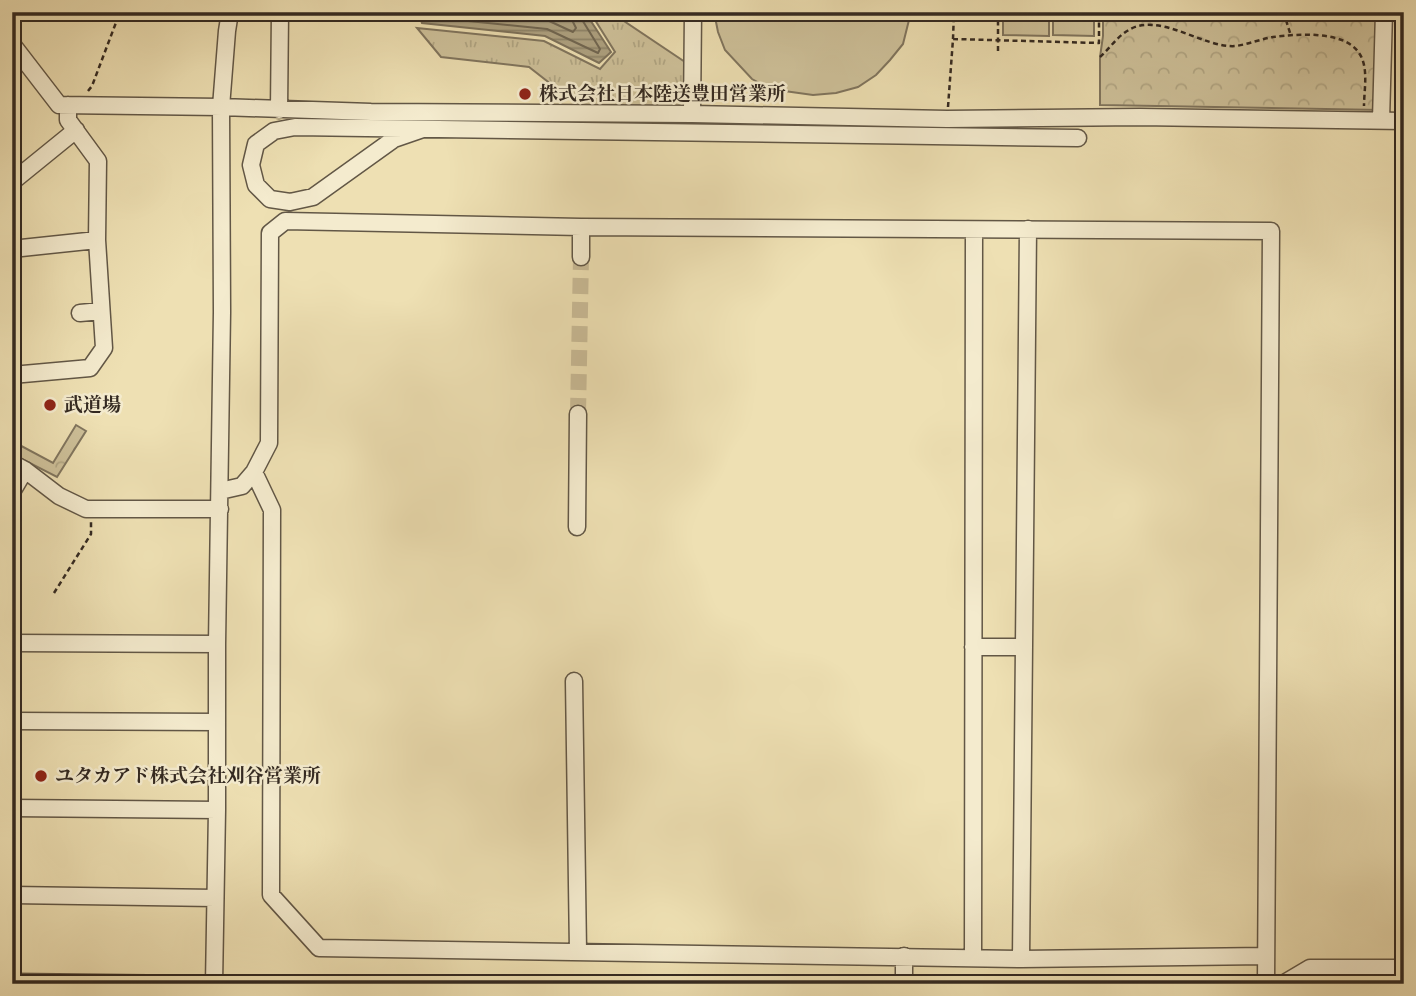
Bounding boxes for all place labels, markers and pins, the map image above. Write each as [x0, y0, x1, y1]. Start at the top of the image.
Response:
place label: 株式会社日本陸送豊田営業所 [539, 83, 786, 105]
marker: 株式会社日本陸送豊田営業所 [517, 86, 533, 102]
place label: 武道場 [64, 394, 121, 416]
marker: 武道場 [42, 397, 58, 413]
place label: ユタカアド株式会社刈谷営業所 [55, 765, 321, 787]
marker: ユタカアド株式会社刈谷営業所 [33, 768, 49, 784]

